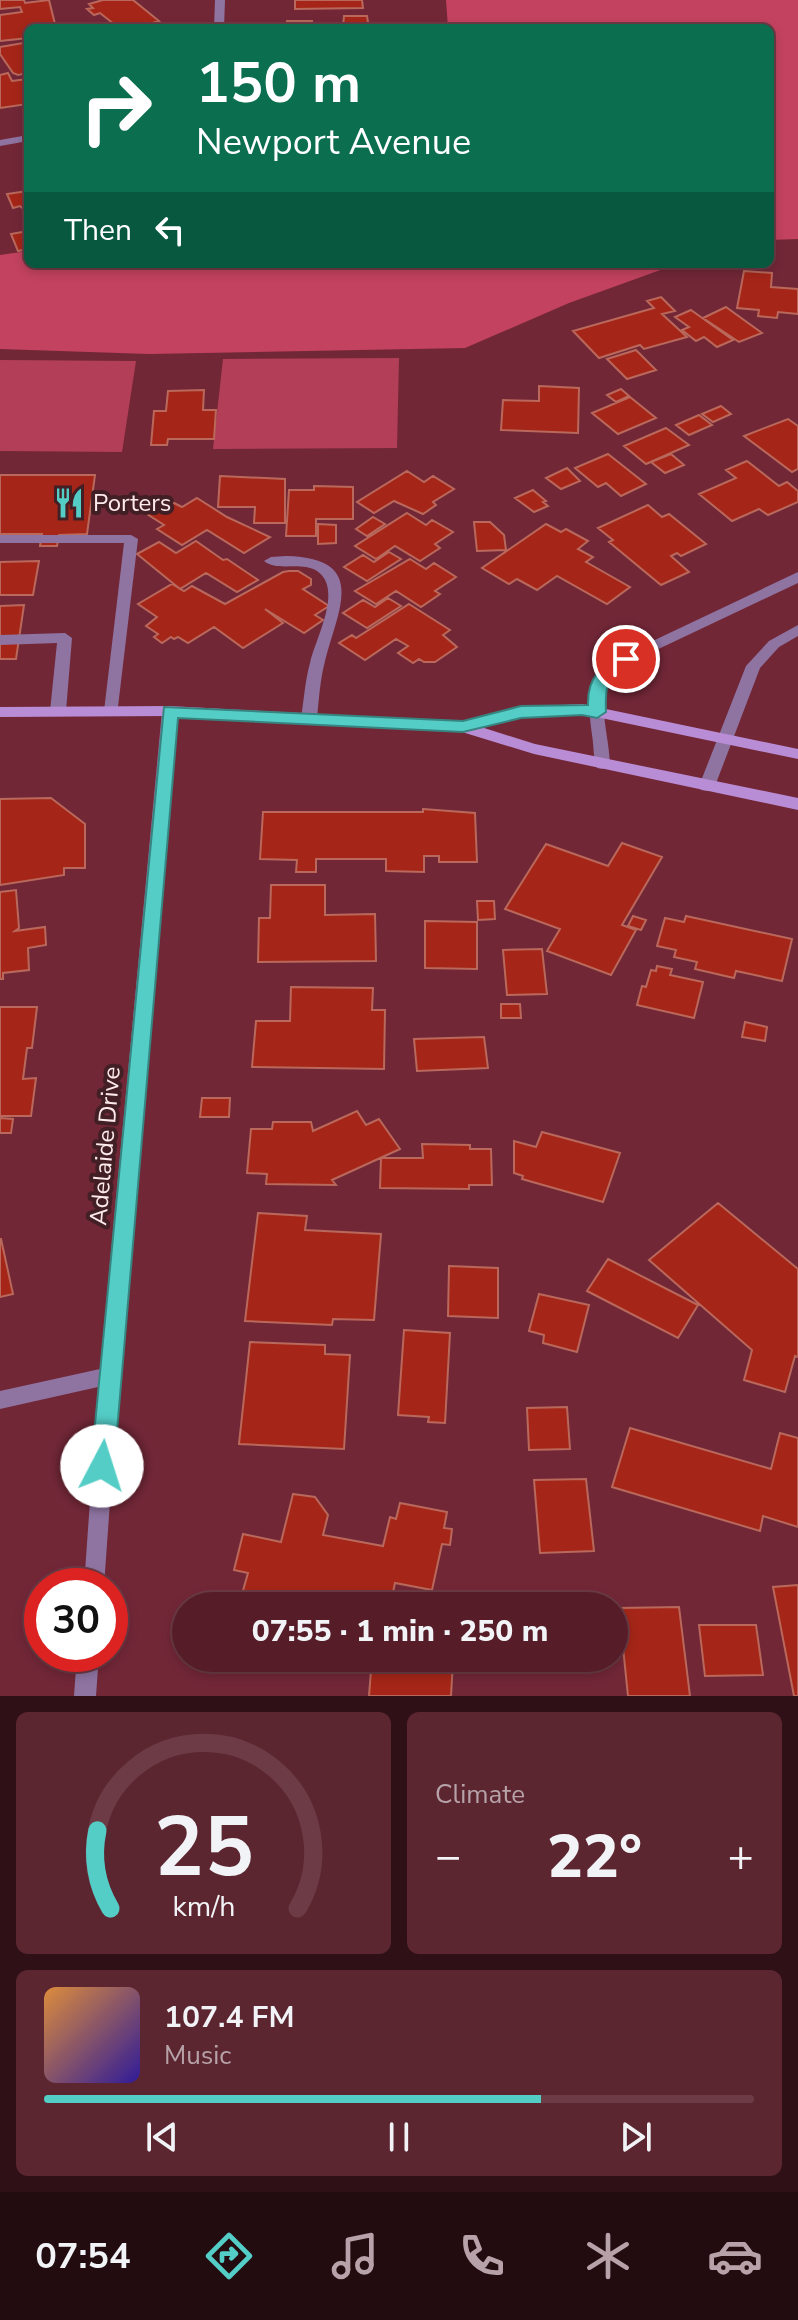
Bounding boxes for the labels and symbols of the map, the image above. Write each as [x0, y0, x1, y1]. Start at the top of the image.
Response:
restaurant icon: Porters [52, 486, 86, 520]
place label: Porters [93, 487, 171, 519]
pin [592, 625, 660, 693]
street label: Adelaide Drive [82, 1065, 128, 1227]
position arrow [60, 1424, 144, 1508]
speed limit sign: 30 [24, 1568, 128, 1672]

